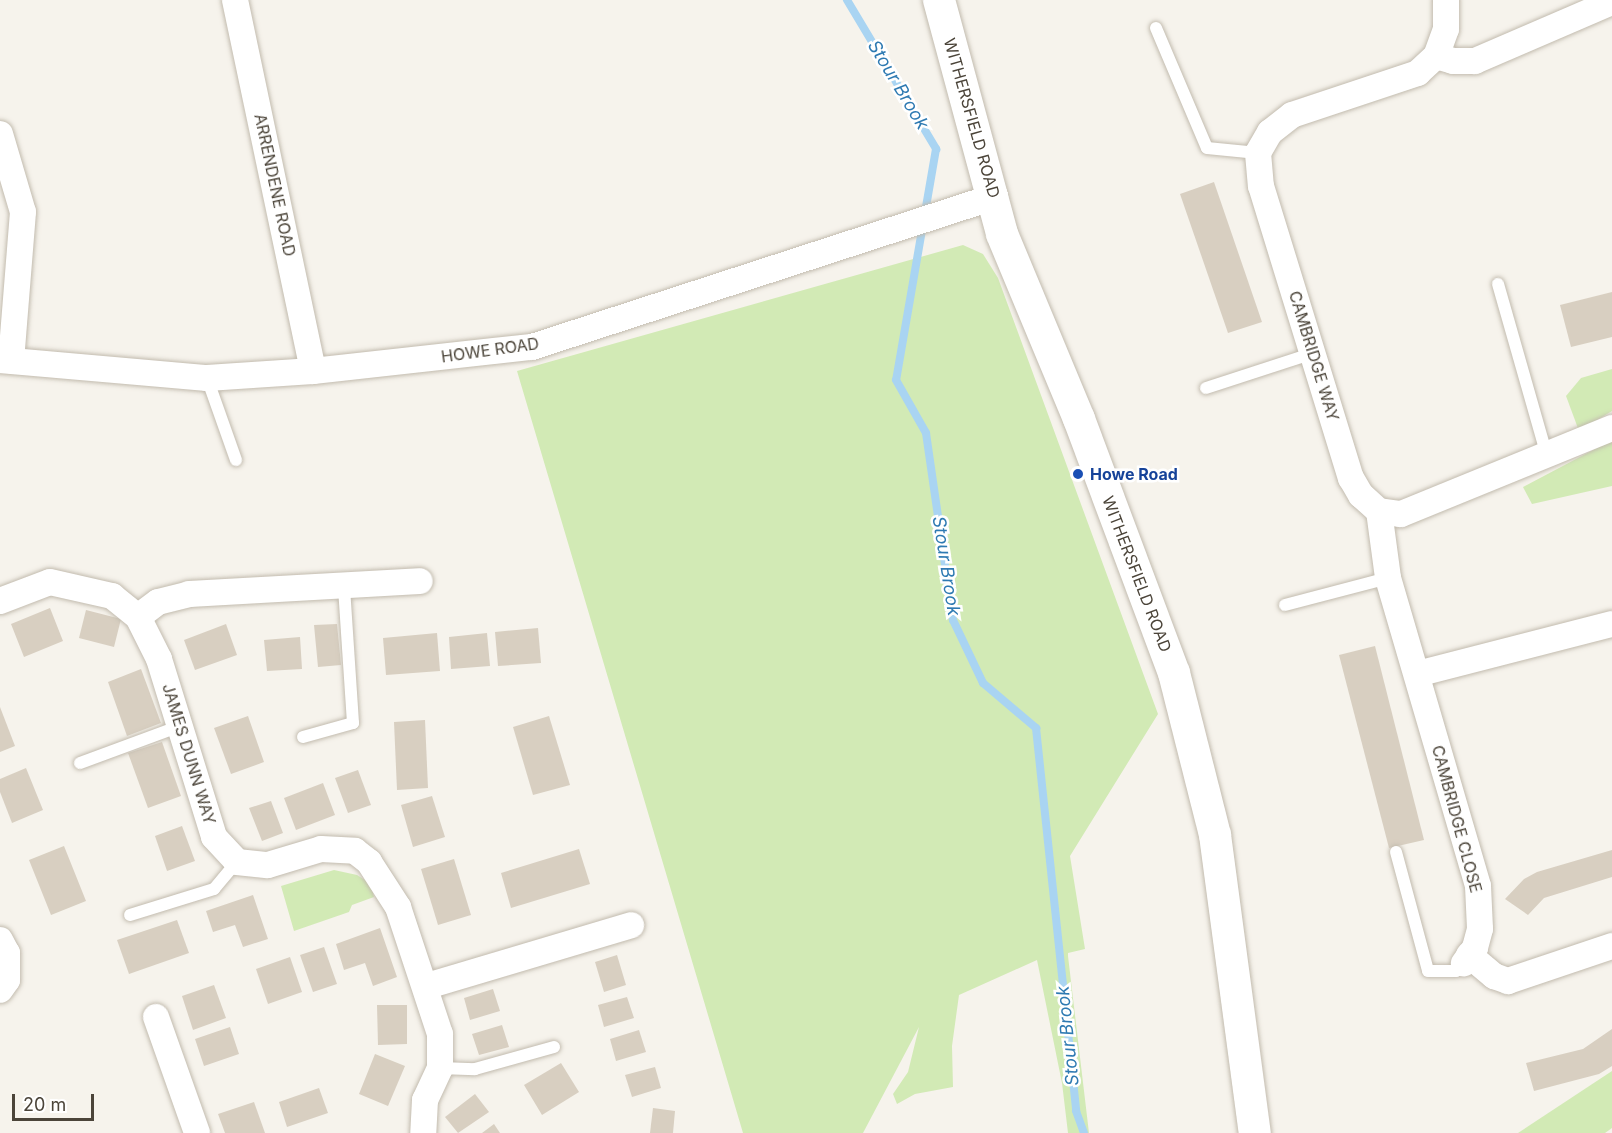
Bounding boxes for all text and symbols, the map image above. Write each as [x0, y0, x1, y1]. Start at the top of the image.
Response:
water label: Stour Brook [863, 36, 933, 134]
street label: WITHERSFIELD ROAD [940, 36, 1004, 200]
street label: ARRENDENE ROAD [251, 112, 299, 258]
street label: CAMBRIDGE WAY [1285, 289, 1343, 423]
street label: HOWE ROAD [440, 334, 540, 366]
place label: Howe Road [1090, 464, 1178, 484]
marker: Howe Road [1071, 467, 1085, 481]
street label: WITHERSFIELD ROAD [1098, 493, 1176, 655]
water label: Stour Brook [927, 515, 965, 617]
street label: JAMES DUNN WAY [158, 681, 220, 827]
street label: CAMBRIDGE CLOSE [1428, 743, 1486, 895]
water label: Stour Brook [1052, 985, 1084, 1087]
scale bar [15, 1082, 98, 1120]
text: 20 m [23, 1094, 66, 1115]

